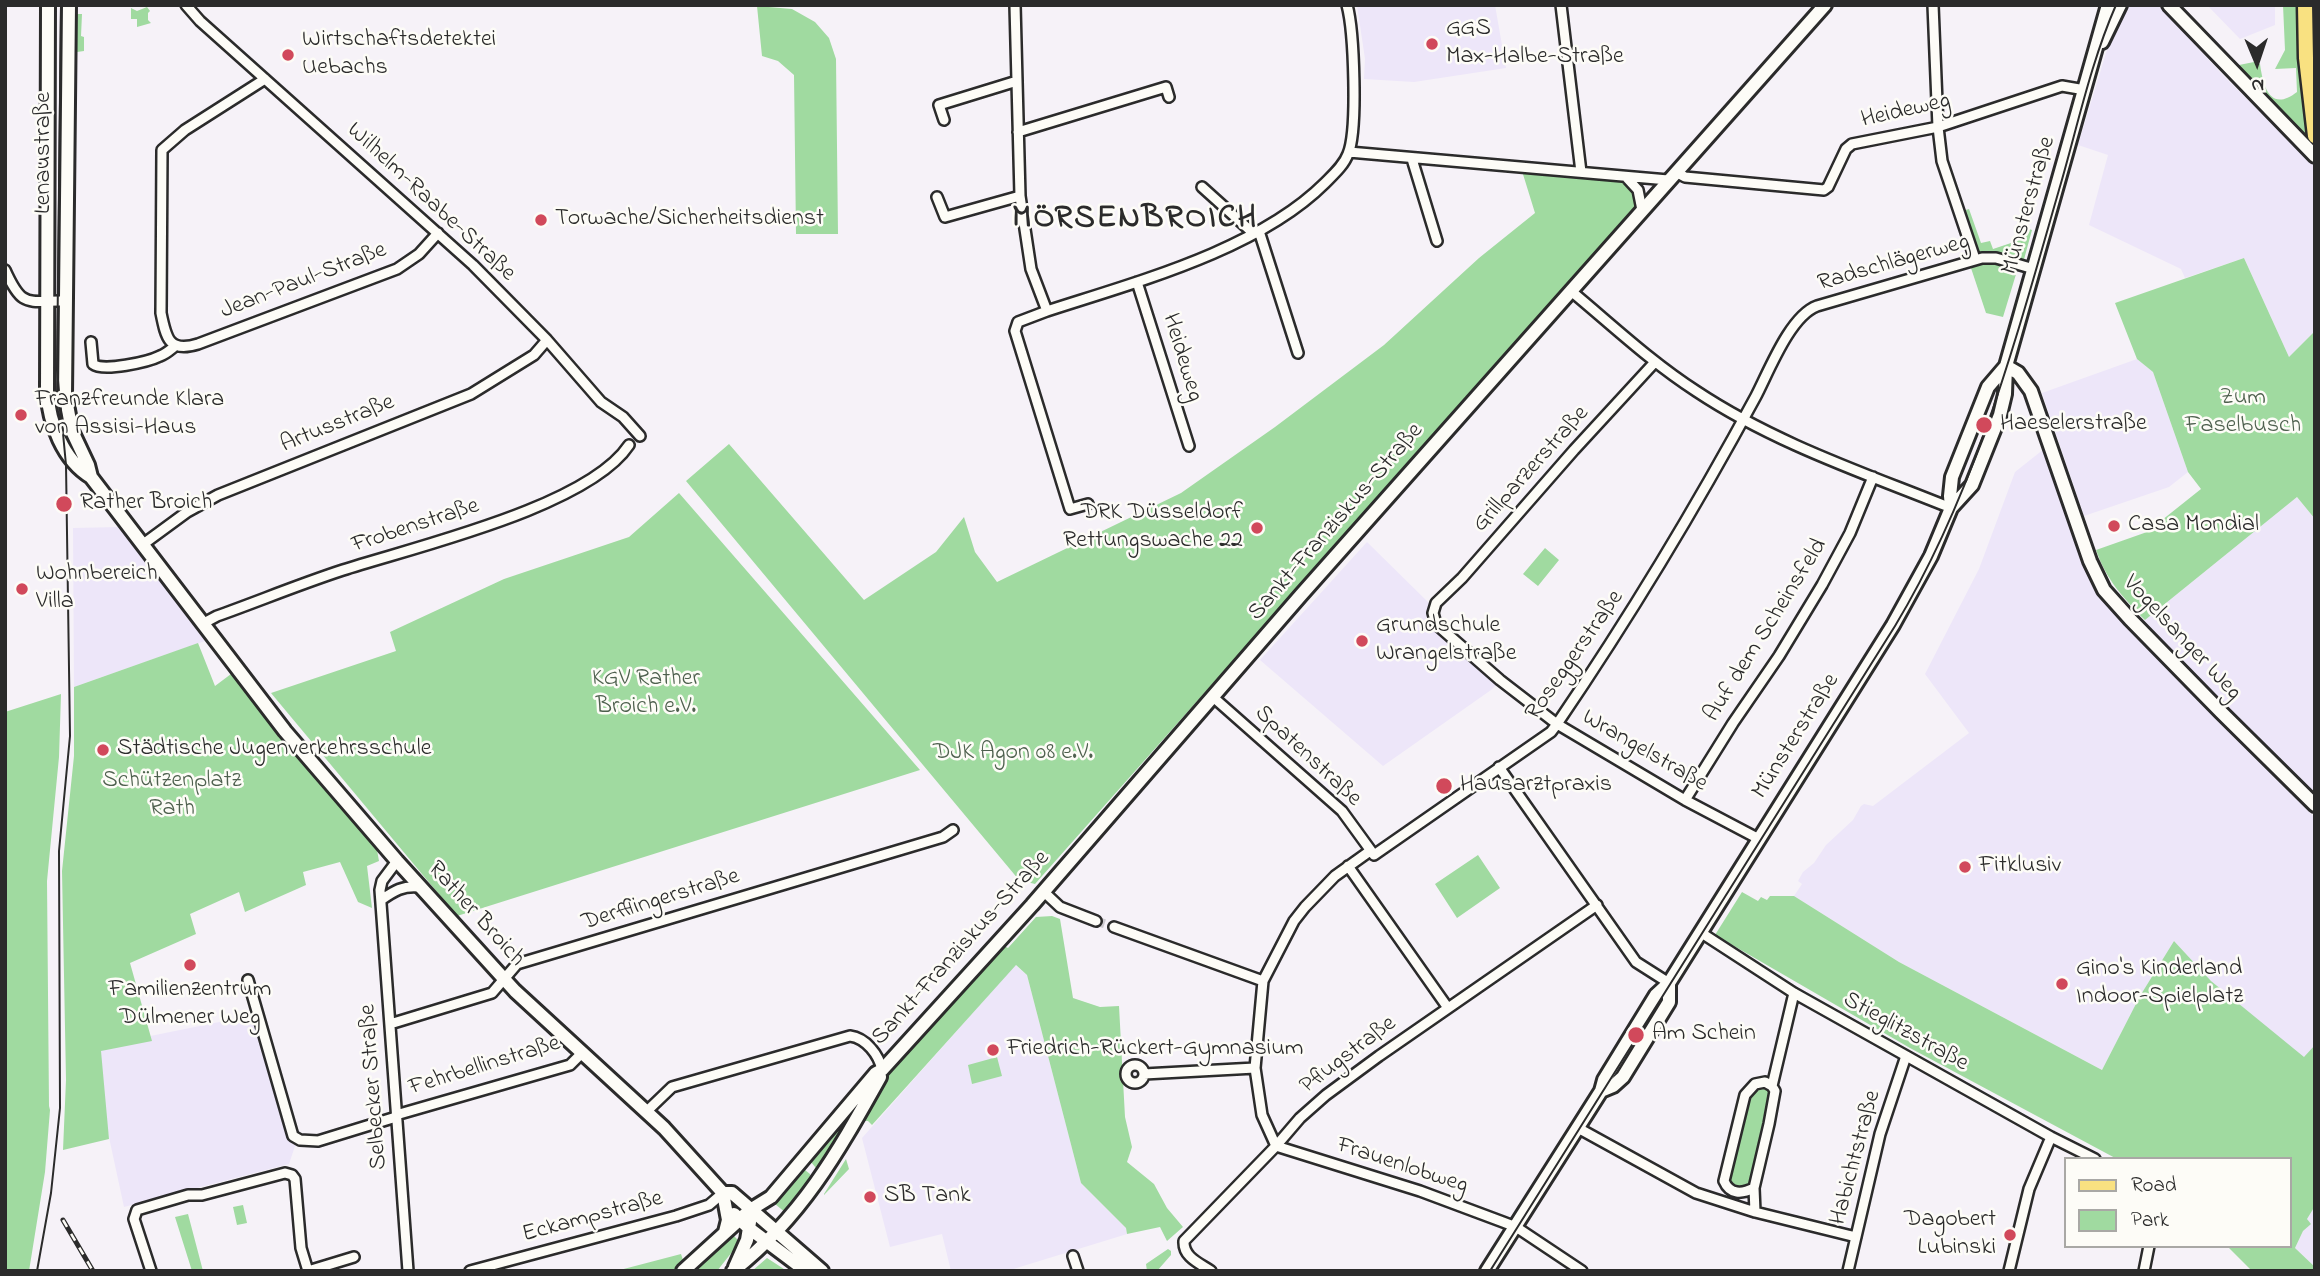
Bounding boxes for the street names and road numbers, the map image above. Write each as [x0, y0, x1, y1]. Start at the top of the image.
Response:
street label: Heideweg [1859, 88, 1953, 136]
street label: Lenaustraße [31, 92, 59, 214]
street label: Wilhelm-Raabe-Straße [339, 117, 521, 289]
street label: Münsterstraße [1997, 134, 2063, 278]
street label: Radschlägerweg [1815, 229, 1973, 299]
street label: Jean-Paul-Straße [217, 237, 391, 327]
street label: Heideweg [1154, 310, 1208, 406]
street label: Artusstraße [277, 389, 399, 461]
street label: Grillparzerstraße [1468, 401, 1596, 539]
street label: Sankt-Franziskus-Straße [1243, 418, 1431, 628]
street label: Frobenstraße [349, 493, 483, 561]
street label: Auf dem Scheinsfeld [1699, 534, 1835, 728]
street label: Vogelsanger Weg [2115, 570, 2247, 708]
street label: Roseggerstraße [1520, 585, 1632, 727]
street label: Münsterstraße [1747, 669, 1847, 805]
street label: Spatenstraße [1247, 700, 1367, 814]
street label: Wrangelstraße [1576, 704, 1712, 800]
street label: Sankt-Franziskus-Straße [867, 845, 1057, 1053]
street label: Rather Broich [420, 856, 530, 974]
street label: Derfflingerstraße [579, 863, 743, 939]
street label: Stieglitzstraße [1837, 987, 1973, 1079]
street label: Selbecker Straße [355, 1003, 395, 1171]
street label: Pflugstraße [1295, 1010, 1403, 1102]
street label: Fehrbellinstraße [406, 1030, 564, 1104]
street label: Habichtstraße [1825, 1088, 1889, 1228]
street label: Frauenlobweg [1333, 1132, 1471, 1202]
street label: Eckampstraße [520, 1185, 666, 1251]

